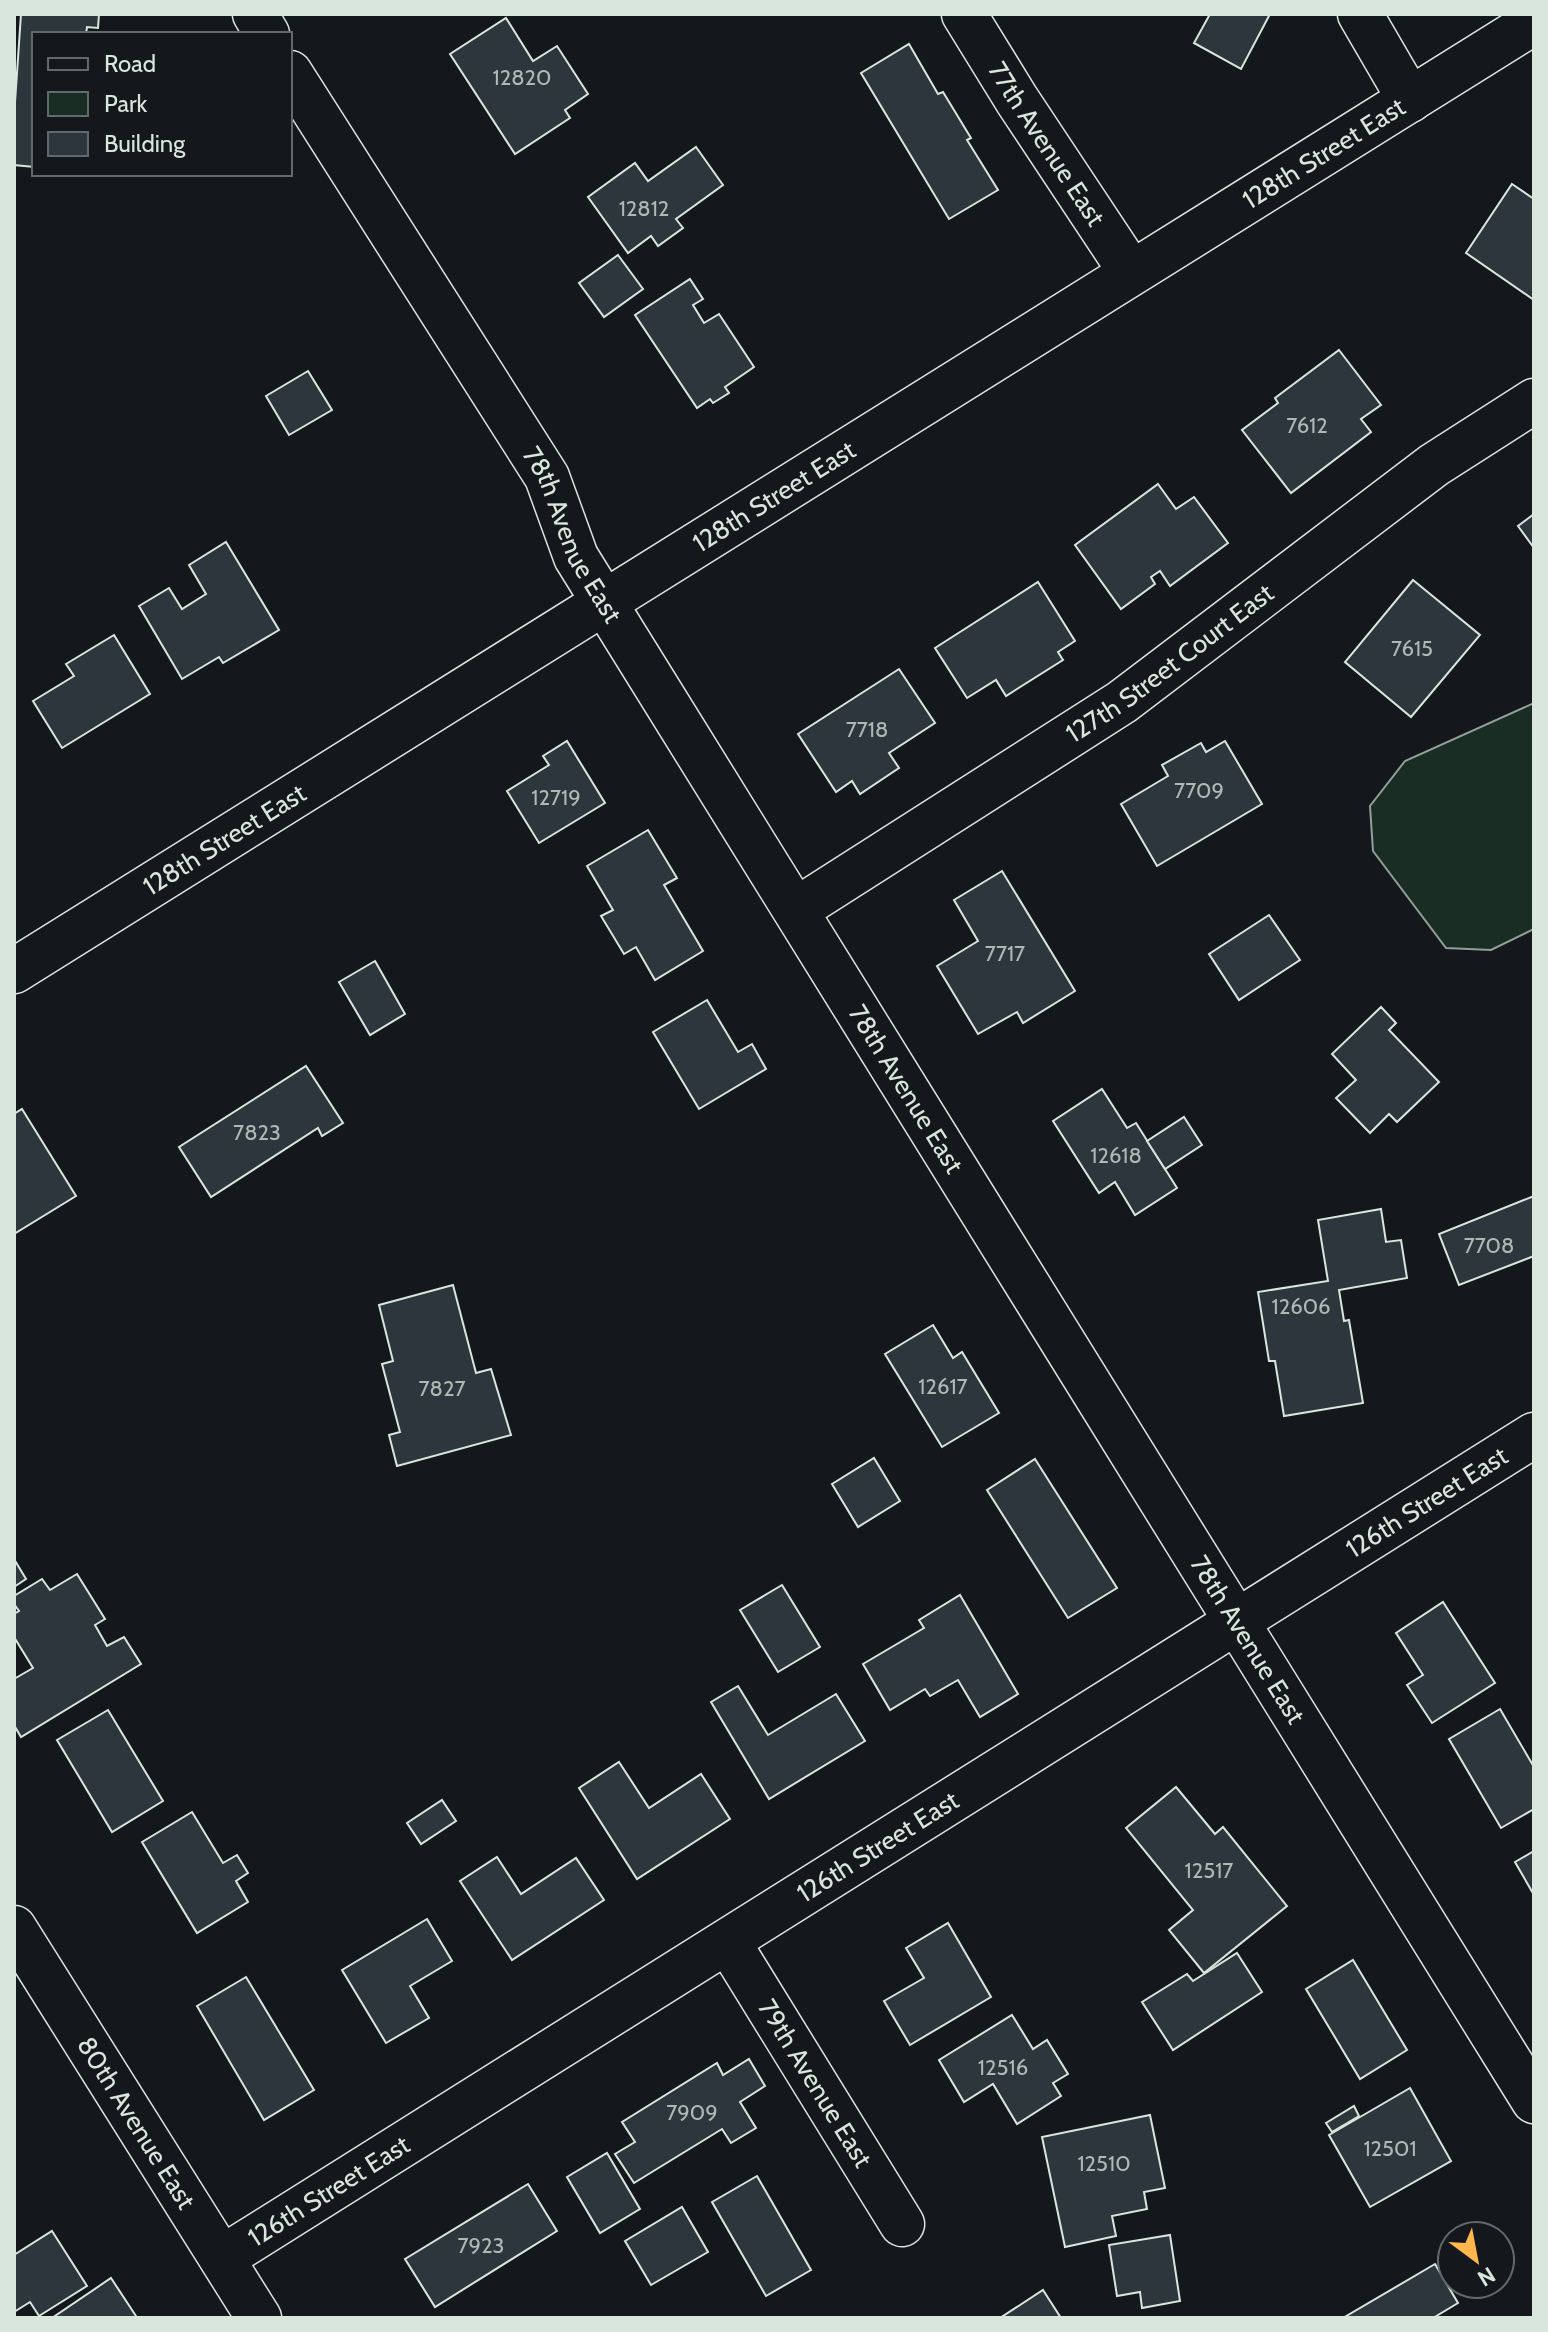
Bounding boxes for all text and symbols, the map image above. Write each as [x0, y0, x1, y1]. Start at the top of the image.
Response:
legend [32, 32, 292, 176]
text: Road [104, 49, 156, 78]
street label: 77th Avenue East [981, 56, 1112, 232]
house number: 12820 [493, 64, 551, 91]
text: Park [104, 89, 147, 118]
street label: 128th Street East [1236, 90, 1411, 216]
text: Building [104, 129, 186, 158]
house number: 12812 [619, 195, 669, 222]
house number: 7612 [1286, 412, 1328, 439]
street label: 128th Street East [687, 434, 861, 559]
street label: 78th Avenue East [516, 441, 629, 629]
street label: 127th Street Court East [1060, 577, 1280, 750]
house number: 7615 [1391, 635, 1433, 662]
house number: 7718 [846, 716, 888, 743]
street label: 128th Street East [137, 777, 312, 902]
house number: 7709 [1174, 777, 1224, 804]
house number: 12719 [531, 784, 581, 811]
house number: 7717 [985, 940, 1025, 967]
street label: 78th Avenue East [842, 999, 971, 1179]
house number: 7823 [233, 1119, 281, 1146]
house number: 12618 [1090, 1142, 1142, 1169]
house number: 7708 [1464, 1232, 1514, 1259]
house number: 12606 [1271, 1293, 1331, 1320]
house number: 12617 [918, 1373, 968, 1400]
house number: 7827 [419, 1375, 466, 1402]
street label: 126th Street East [1340, 1440, 1514, 1565]
street label: 78th Avenue East [1183, 1549, 1312, 1730]
street label: 126th Street East [791, 1784, 965, 1909]
house number: 12517 [1185, 1857, 1233, 1884]
street label: 79th Avenue East [751, 1993, 879, 2173]
street label: 80th Avenue East [70, 2031, 203, 2215]
house number: 12516 [978, 2054, 1028, 2081]
house number: 7909 [666, 2099, 718, 2126]
street label: 126th Street East [242, 2128, 416, 2254]
house number: 12501 [1363, 2135, 1417, 2162]
house number: 12510 [1077, 2150, 1131, 2177]
north arrow [1436, 2220, 1516, 2300]
house number: 7923 [458, 2232, 505, 2259]
text: N [1473, 2261, 1500, 2292]

